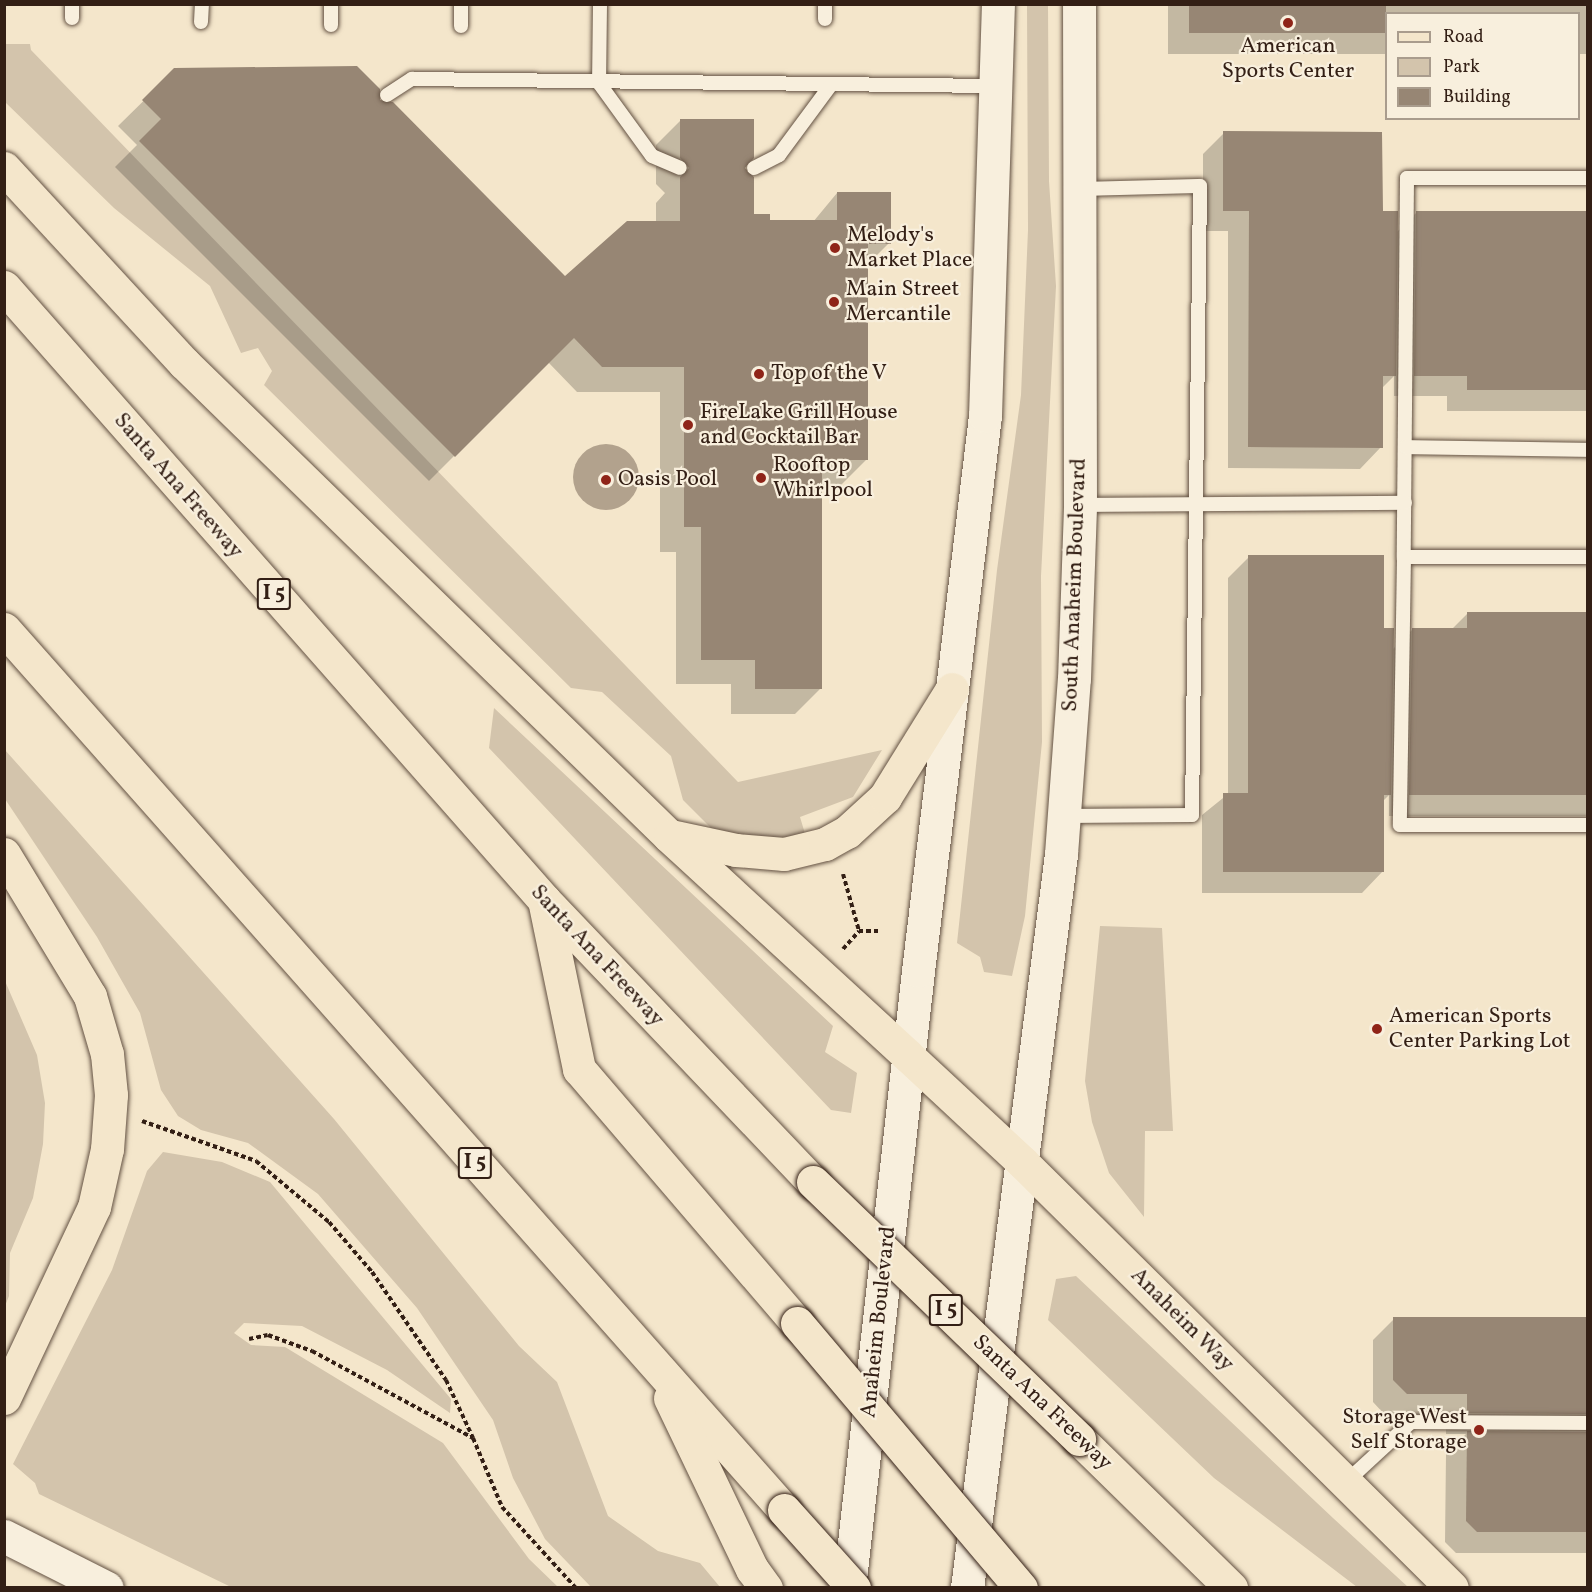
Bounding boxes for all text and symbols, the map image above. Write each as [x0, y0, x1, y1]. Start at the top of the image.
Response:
legend [1385, 12, 1580, 120]
marker: American Sports Center [1281, 16, 1295, 30]
text: Road [1443, 25, 1484, 50]
place label: American Sports Center [1222, 33, 1354, 84]
text: Park [1443, 55, 1480, 80]
text: Building [1443, 85, 1511, 110]
place label: Melody's Market Place [847, 222, 972, 274]
marker: Melody's Market Place [828, 241, 842, 255]
place label: Main Street Mercantile [846, 276, 959, 328]
marker: Main Street Mercantile [827, 295, 841, 309]
place label: Top of the V [771, 361, 885, 387]
marker: Top of the V [752, 367, 766, 381]
place label: FireLake Grill House and Cocktail Bar [700, 399, 898, 451]
street label: Santa Ana Freeway [108, 408, 248, 564]
marker: FireLake Grill House and Cocktail Bar [681, 418, 695, 432]
place label: Rooftop Whirlpool [773, 452, 873, 504]
street label: South Anaheim Boulevard [1057, 458, 1093, 712]
place label: Oasis Pool [618, 467, 717, 493]
marker: Rooftop Whirlpool [754, 471, 768, 485]
marker: Oasis Pool [599, 473, 613, 487]
road number: I 5 [256, 576, 292, 612]
street label: Santa Ana Freeway [525, 880, 669, 1032]
place label: American Sports Center Parking Lot [1389, 1003, 1571, 1054]
marker: American Sports Center Parking Lot [1370, 1022, 1384, 1036]
road number: I 5 [457, 1145, 493, 1181]
street label: Anaheim Boulevard [856, 1225, 902, 1419]
street label: Anaheim Way [1124, 1262, 1240, 1378]
road number: I 5 [928, 1292, 964, 1328]
street label: Santa Ana Freeway [967, 1330, 1117, 1476]
place label: Storage West Self Storage [1342, 1404, 1467, 1456]
marker: Storage West Self Storage [1472, 1423, 1486, 1437]

